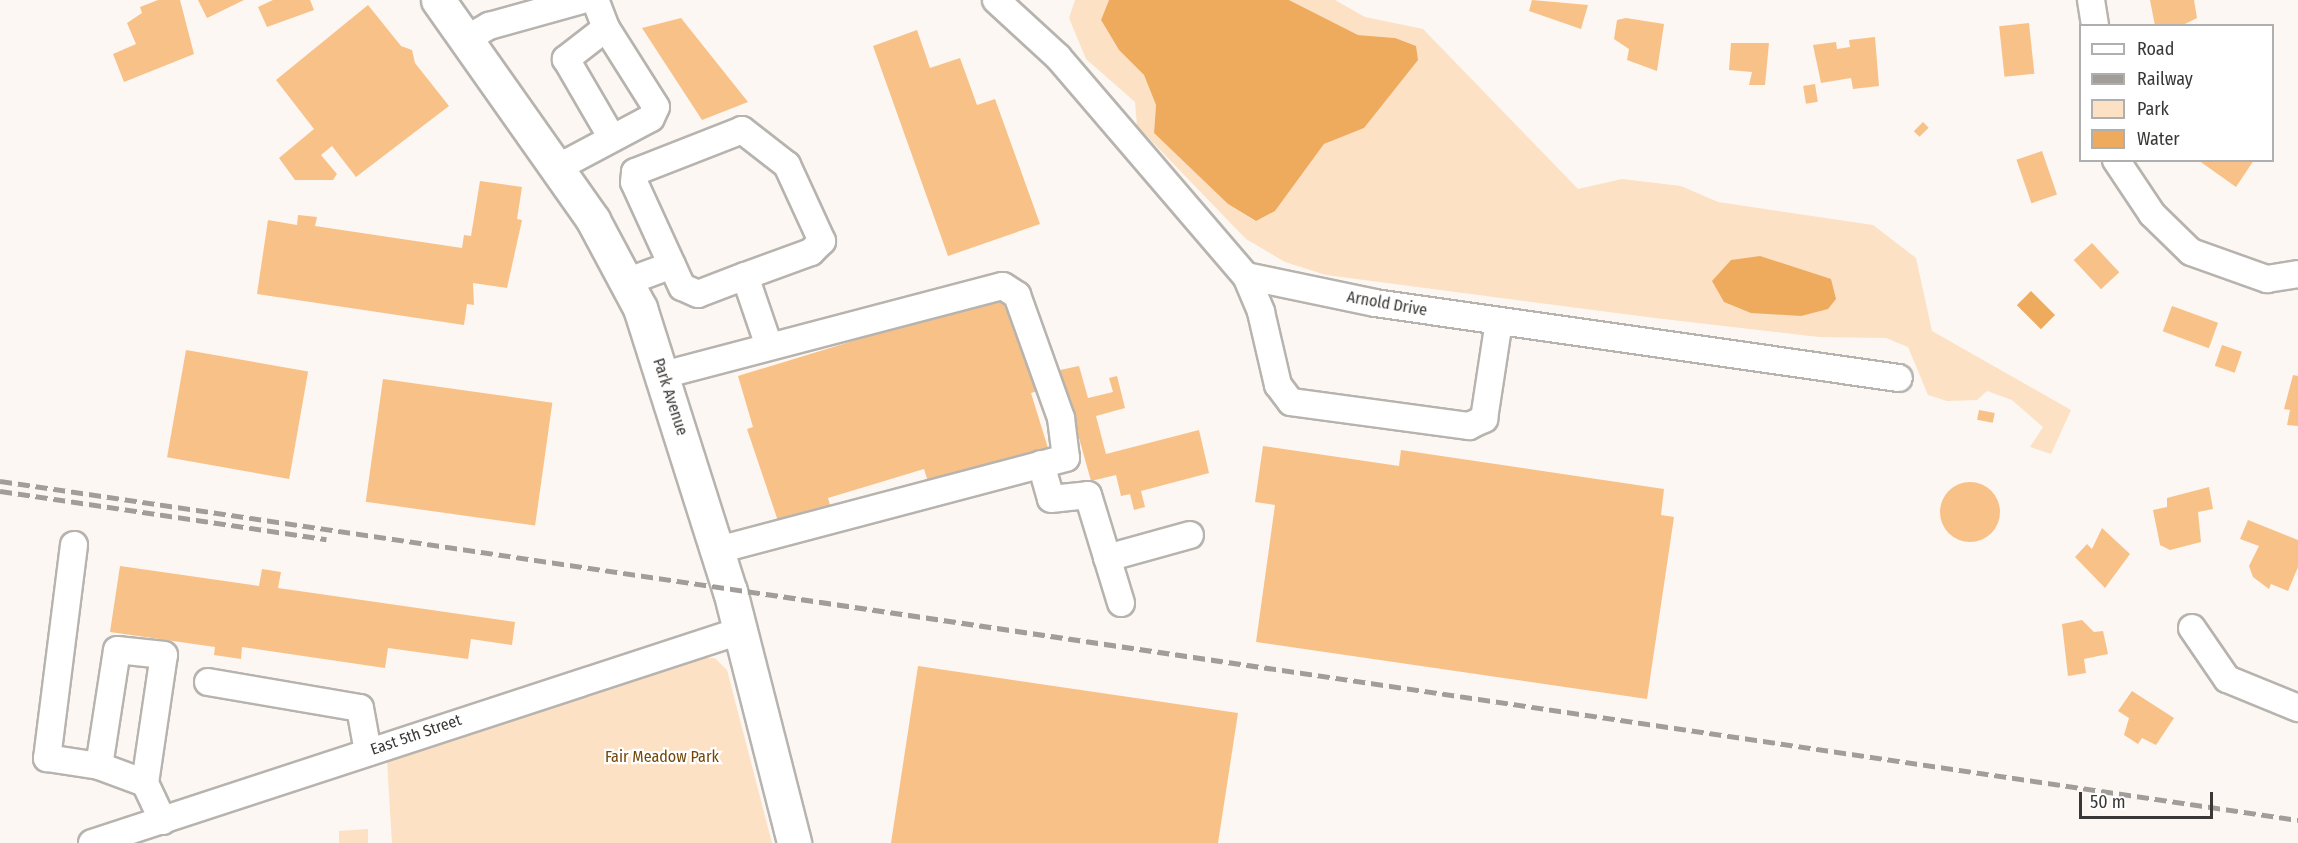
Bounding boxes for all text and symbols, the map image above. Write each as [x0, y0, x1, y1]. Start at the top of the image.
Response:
legend [2079, 24, 2274, 162]
text: Road [2137, 38, 2174, 60]
text: Railway [2137, 68, 2193, 90]
text: Park [2137, 98, 2169, 120]
text: Water [2137, 128, 2180, 150]
street label: Arnold Drive [1345, 287, 1429, 321]
street label: Park Avenue [648, 356, 692, 438]
street label: East 5th Street [368, 710, 464, 760]
park label: Fair Meadow Park [605, 747, 719, 767]
scale bar [2082, 780, 2216, 818]
text: 50 m [2090, 791, 2126, 813]

